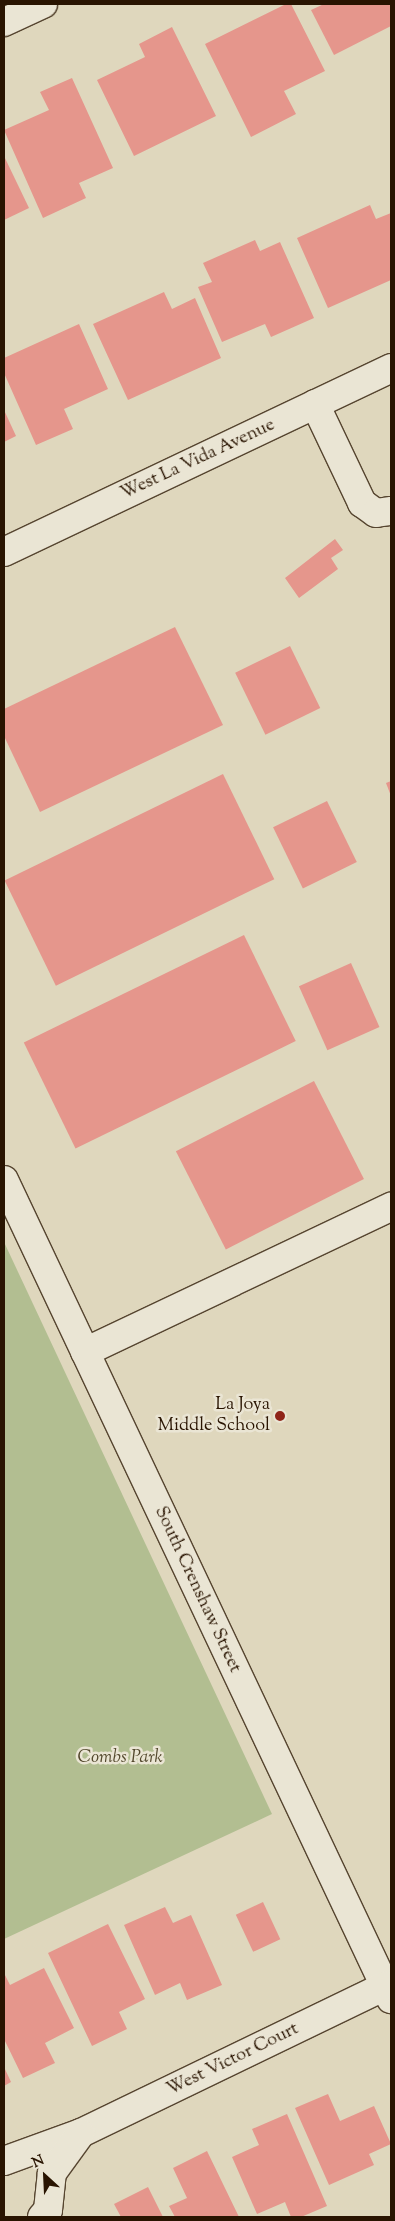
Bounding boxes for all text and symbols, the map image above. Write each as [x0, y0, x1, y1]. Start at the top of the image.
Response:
street label: West La Vida Avenue [117, 415, 279, 505]
place label: La Joya Middle School [157, 1395, 270, 1438]
marker: La Joya Middle School [274, 1410, 286, 1422]
street label: South Crenshaw Street [149, 1503, 245, 1677]
park label: Combs Park [77, 1747, 163, 1769]
street label: West Victor Court [164, 2019, 302, 2101]
north arrow [20, 2151, 70, 2201]
text: N [29, 2151, 48, 2174]

